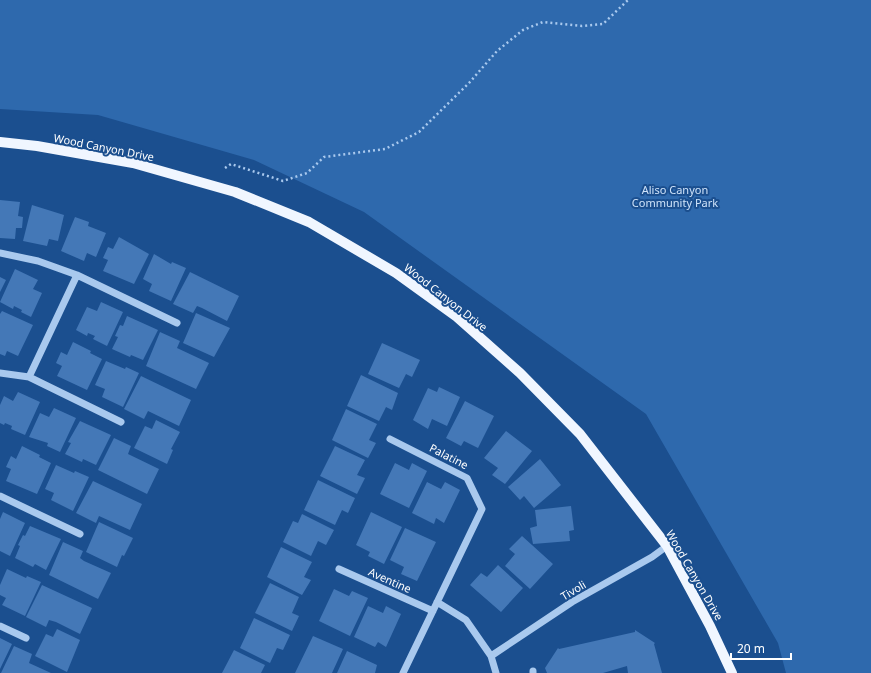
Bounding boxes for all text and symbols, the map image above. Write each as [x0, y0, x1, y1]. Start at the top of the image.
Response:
street label: Wood Canyon Drive [53, 130, 155, 164]
park label: Aliso Canyon Community Park [632, 182, 718, 210]
street label: Wood Canyon Drive [401, 260, 491, 334]
street label: Palatine [427, 440, 471, 472]
street label: Wood Canyon Drive [663, 527, 727, 623]
street label: Aventine [366, 564, 414, 596]
street label: Tivoli [558, 577, 588, 603]
scale bar [731, 635, 791, 661]
text: 20 m [737, 640, 765, 657]

